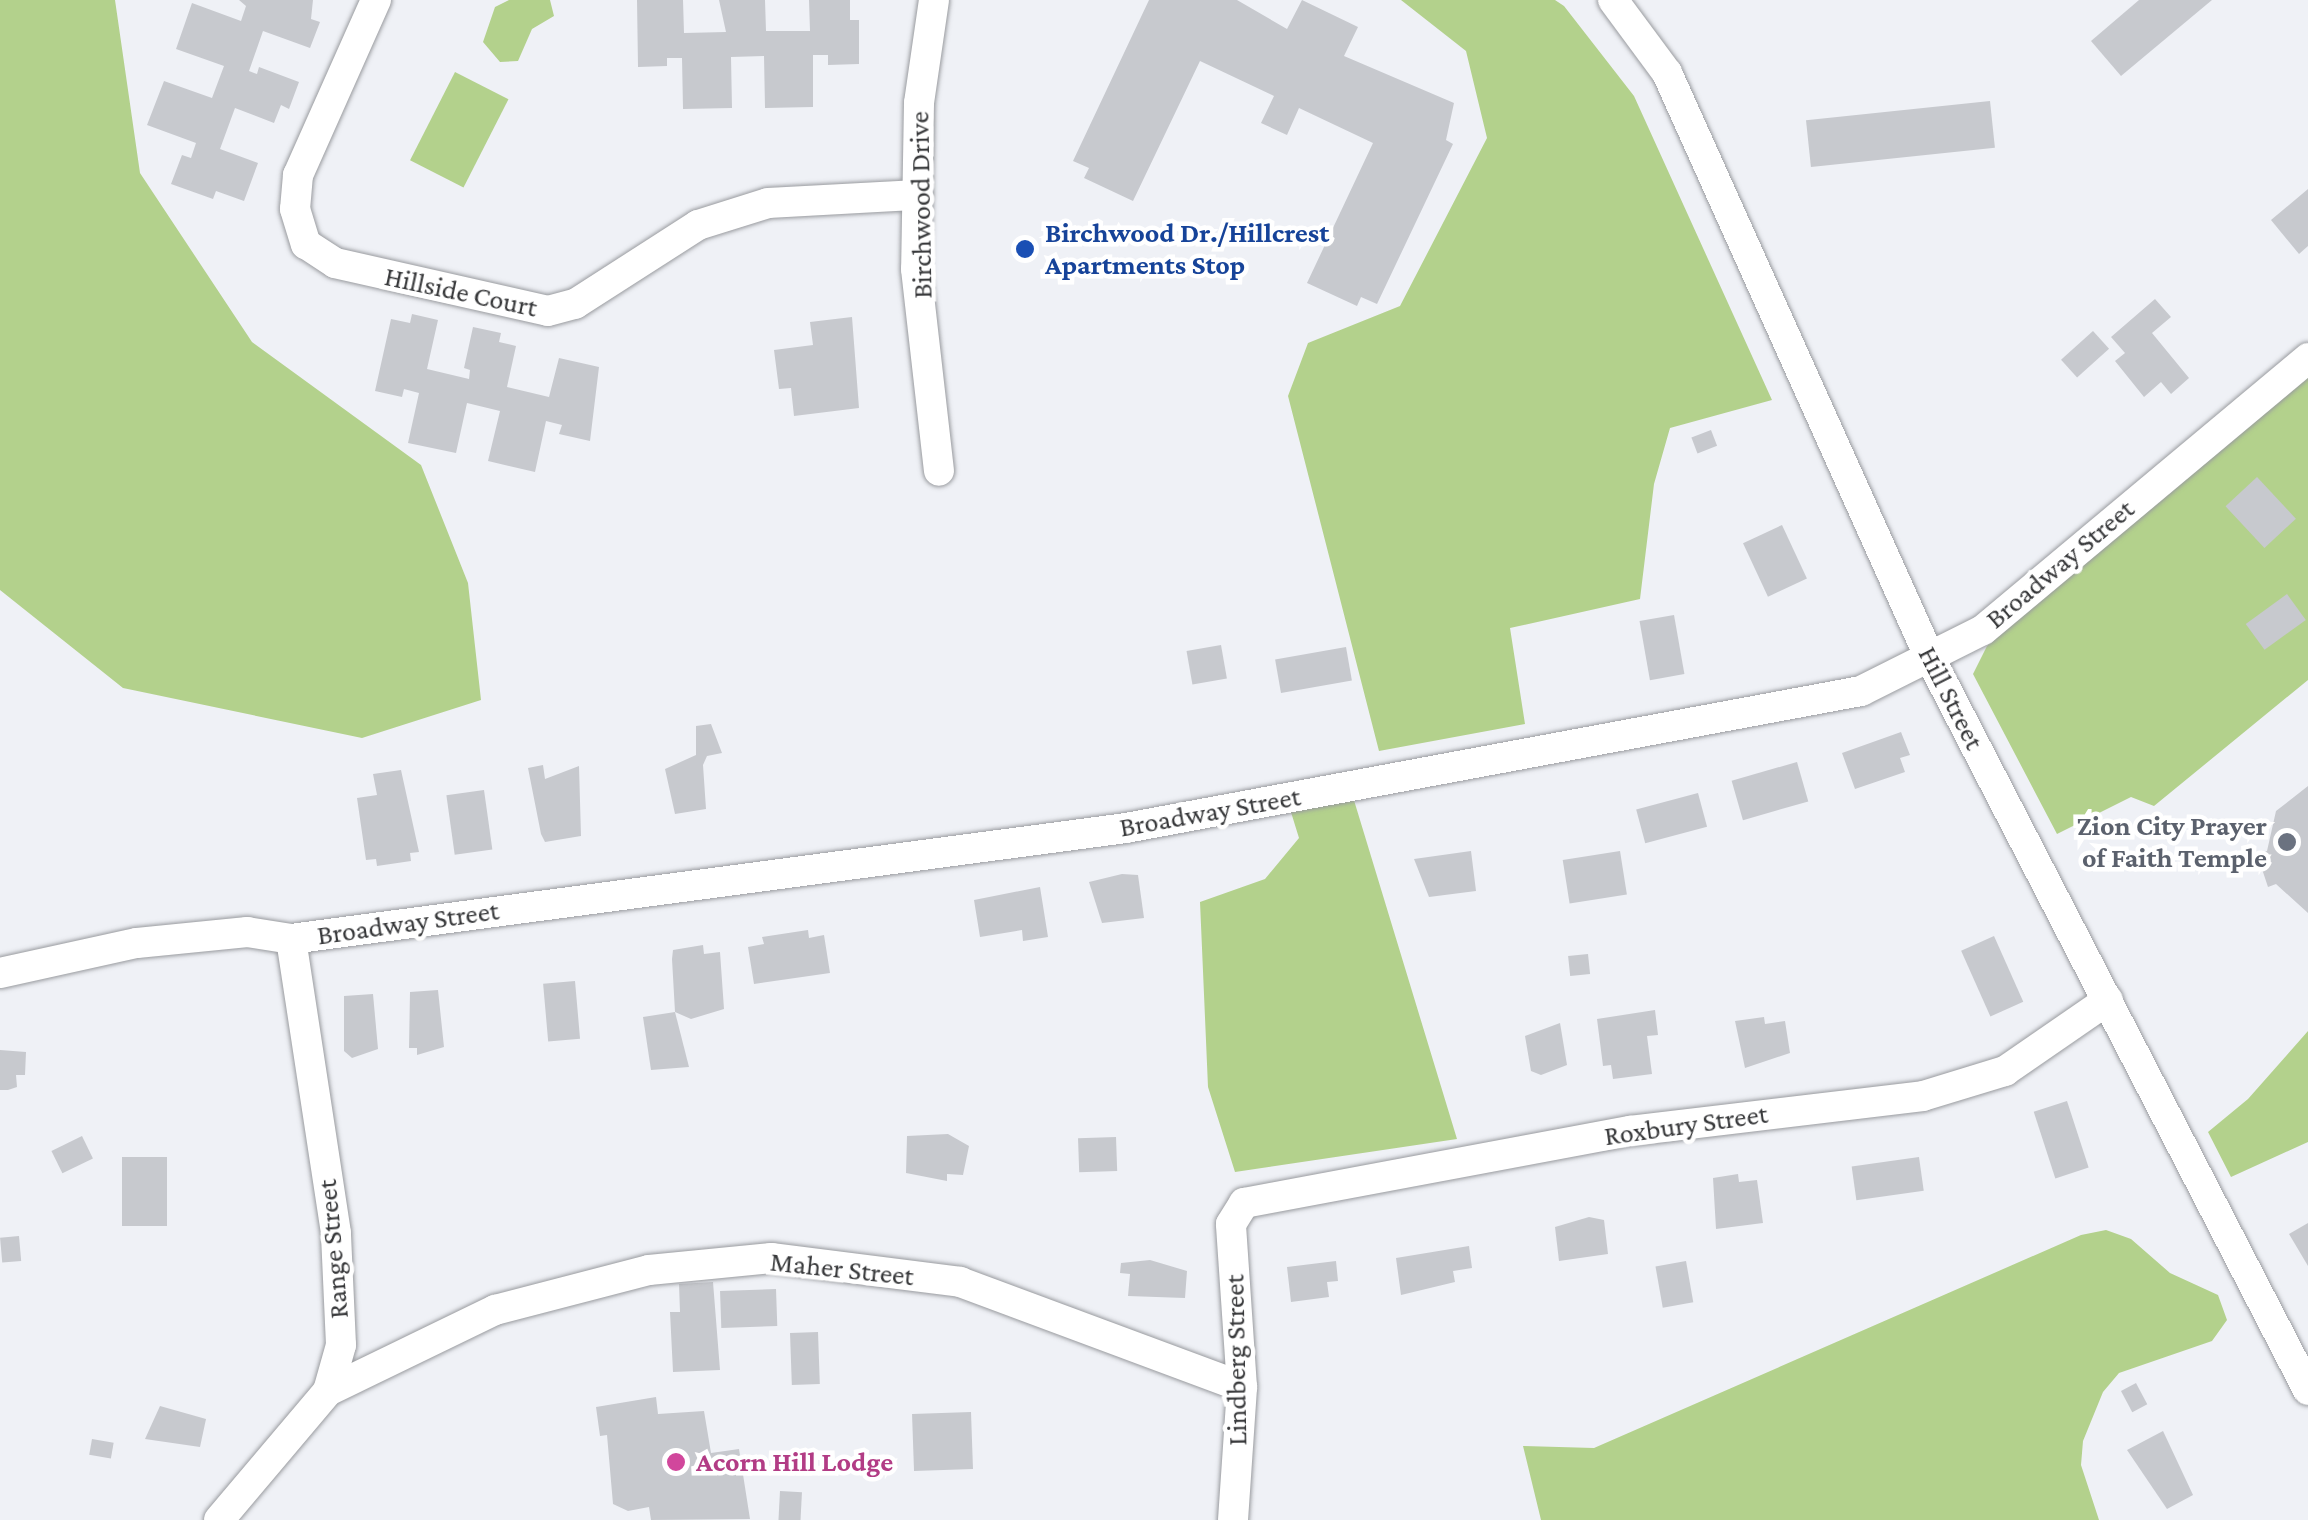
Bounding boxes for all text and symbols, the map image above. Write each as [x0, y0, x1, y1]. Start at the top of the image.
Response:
street label: Birchwood Drive [903, 111, 939, 299]
place label: Birchwood Dr./Hillcrest Apartments Stop [1045, 216, 1329, 282]
marker: Birchwood Dr./Hillcrest Apartments Stop [1014, 238, 1036, 260]
street label: Hillside Court [382, 259, 540, 325]
street label: Broadway Street [1979, 492, 2141, 636]
street label: Hill Street [1911, 641, 1991, 755]
street label: Broadway Street [1117, 780, 1303, 844]
place label: Zion City Prayer of Faith Temple [2077, 809, 2267, 875]
marker: Zion City Prayer of Faith Temple [2276, 831, 2298, 853]
street label: Broadway Street [315, 894, 501, 952]
street label: Roxbury Street [1602, 1097, 1770, 1153]
street label: Range Street [310, 1178, 356, 1320]
street label: Maher Street [768, 1245, 916, 1293]
street label: Lindberg Street [1218, 1274, 1254, 1446]
place label: Acorn Hill Lodge [696, 1445, 893, 1479]
marker: Acorn Hill Lodge [665, 1451, 687, 1473]

